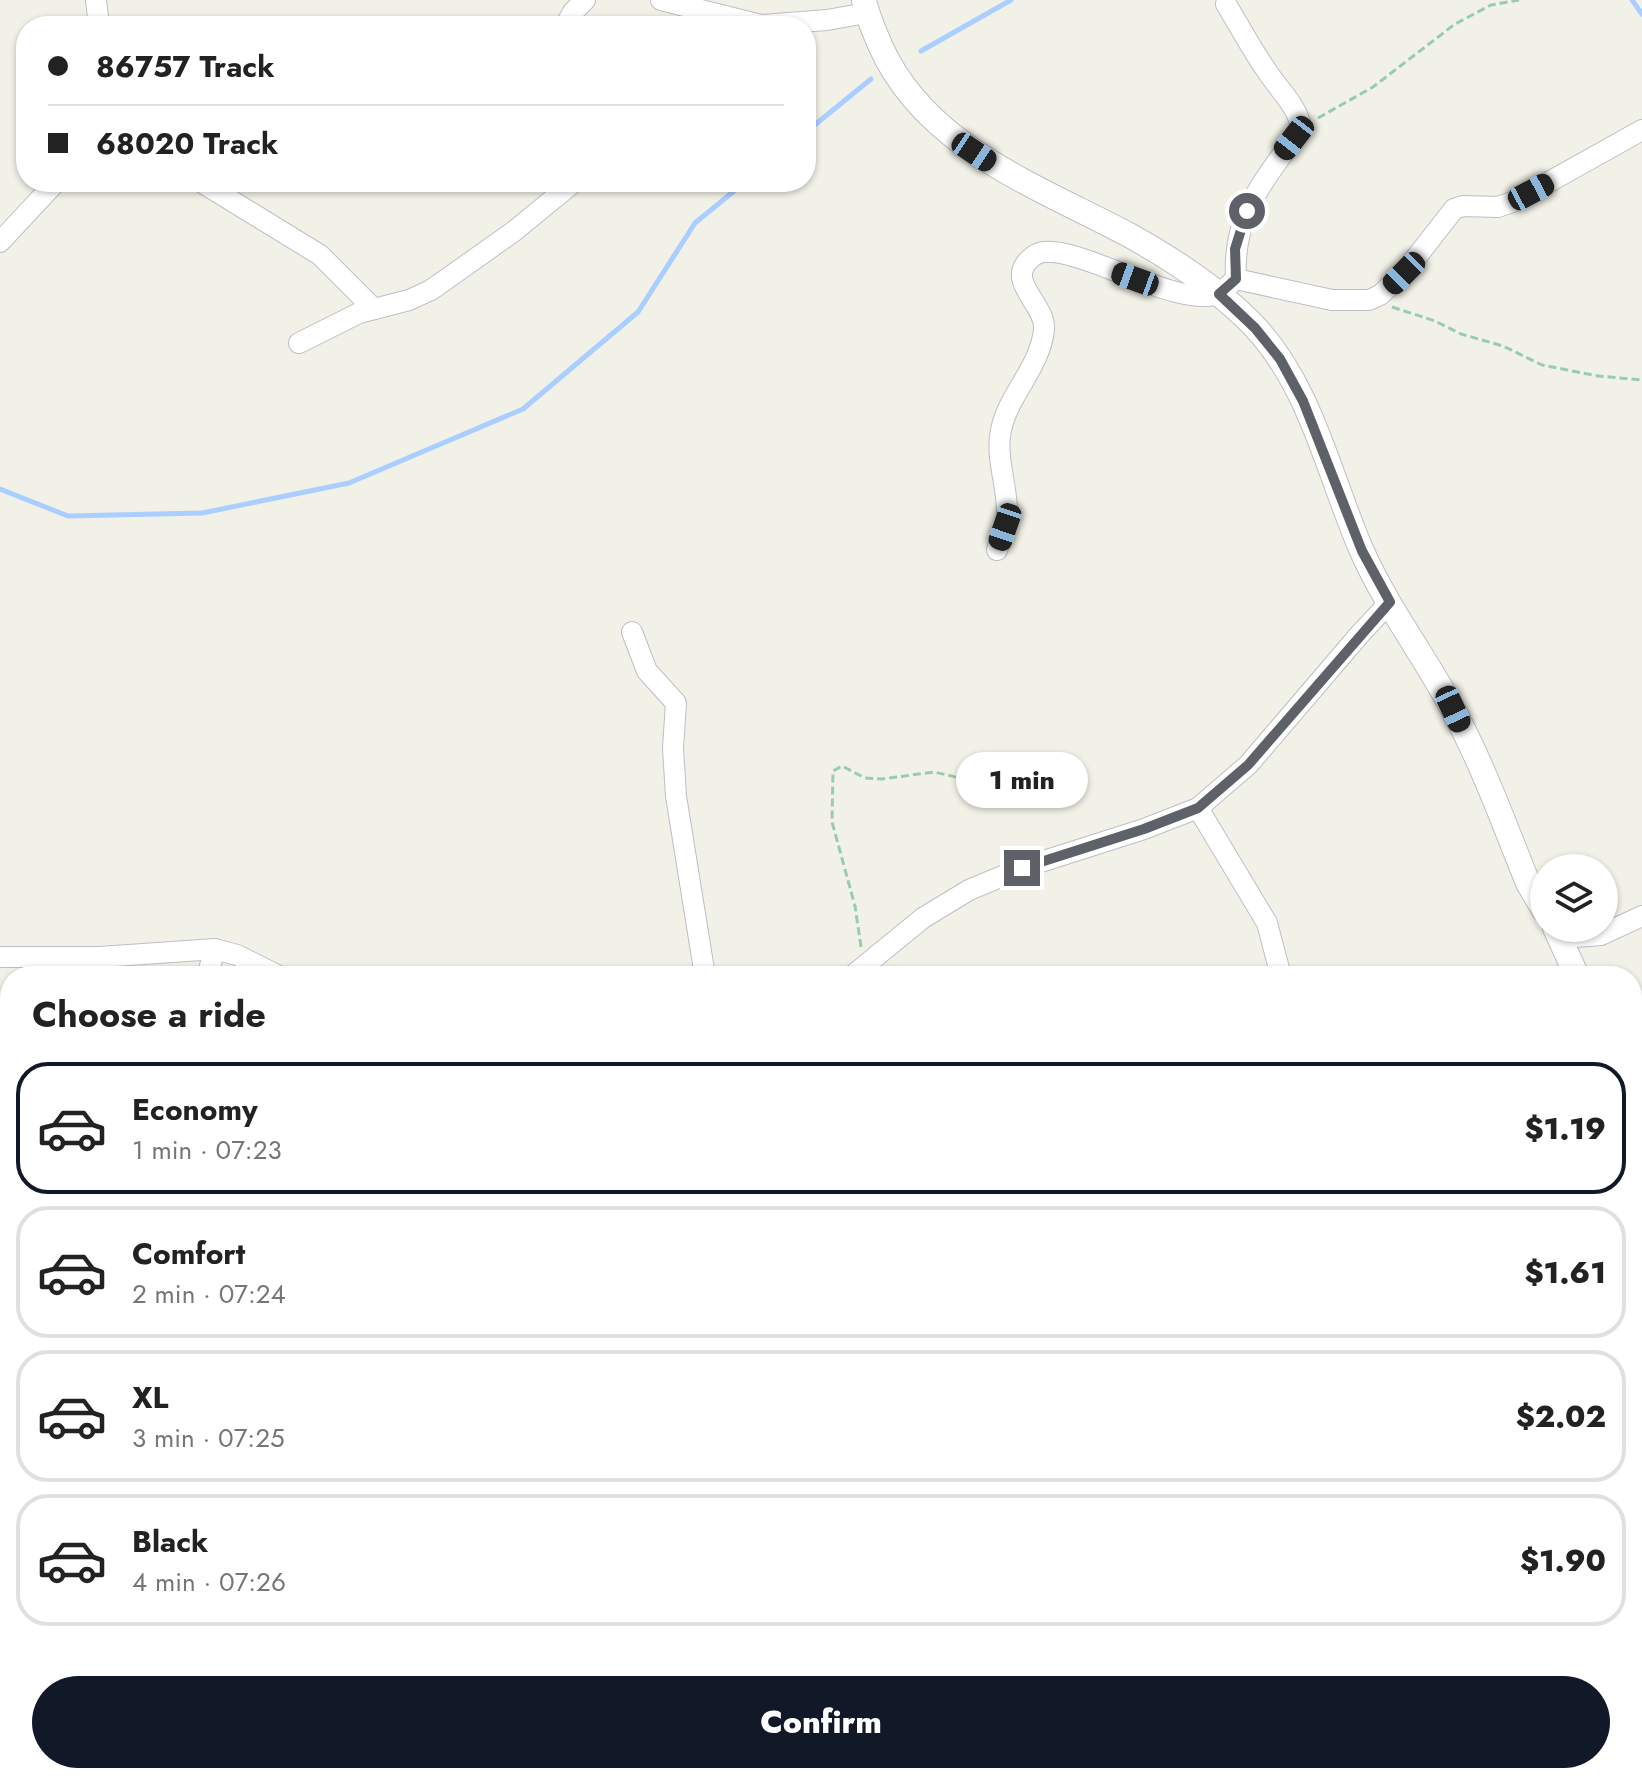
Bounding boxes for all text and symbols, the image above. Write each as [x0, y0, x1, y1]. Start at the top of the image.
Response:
text: 86757 Track [96, 45, 274, 88]
car [1270, 112, 1318, 164]
text: 68020 Track [96, 122, 278, 165]
car [947, 129, 1001, 175]
car [1504, 170, 1558, 214]
route start [1229, 193, 1265, 229]
car [1379, 248, 1429, 298]
car [1108, 260, 1162, 298]
car [986, 500, 1024, 554]
car [1432, 682, 1474, 736]
callout: 1 min [956, 752, 1088, 808]
text: 1 min [989, 761, 1055, 799]
route end [1004, 850, 1040, 886]
map controls [1530, 854, 1618, 942]
button: layers [1530, 854, 1618, 942]
text: Choose a ride [32, 988, 266, 1040]
text: Economy [132, 1088, 258, 1131]
icon: car [36, 1092, 108, 1164]
text: $1.19 [1525, 1107, 1606, 1150]
text: 1 min · 07:23 [132, 1131, 282, 1169]
text: Comfort [132, 1232, 245, 1275]
icon: car [36, 1236, 108, 1308]
text: $1.61 [1525, 1251, 1606, 1294]
text: 2 min · 07:24 [132, 1275, 286, 1313]
text: XL [132, 1376, 168, 1419]
icon: car [36, 1380, 108, 1452]
text: $2.02 [1516, 1395, 1606, 1438]
text: 3 min · 07:25 [132, 1419, 285, 1457]
text: Black [132, 1520, 208, 1563]
icon: car [36, 1524, 108, 1596]
text: $1.90 [1520, 1539, 1606, 1582]
text: 4 min · 07:26 [132, 1563, 286, 1601]
button: Confirm [32, 1676, 1610, 1768]

